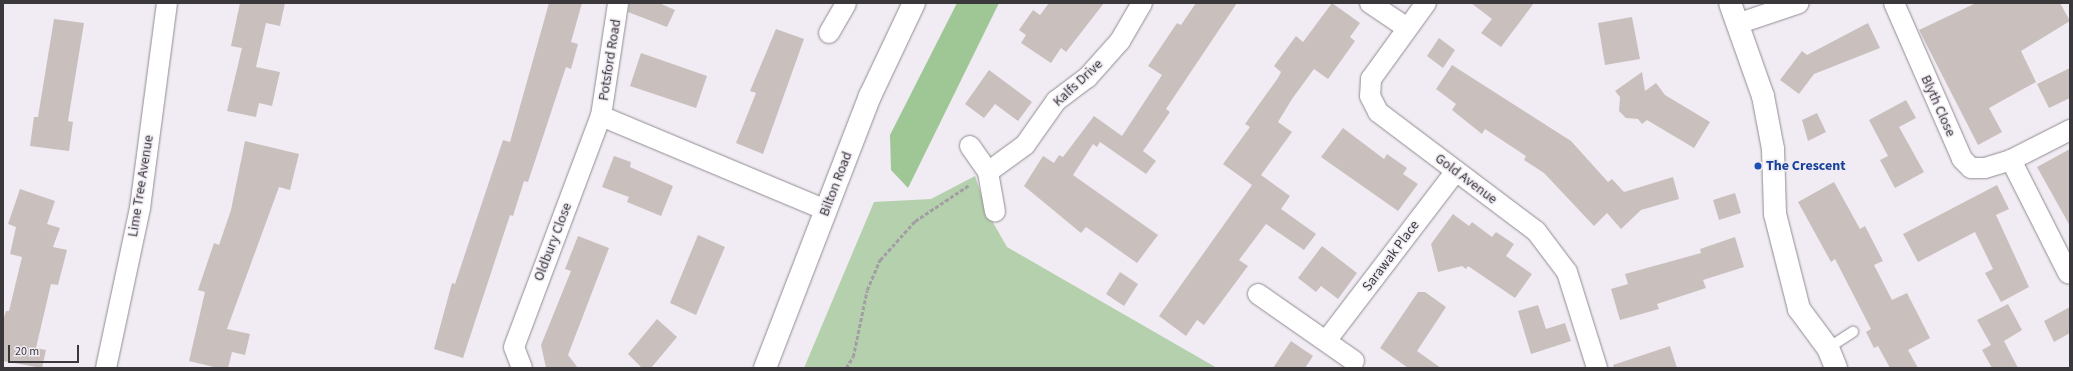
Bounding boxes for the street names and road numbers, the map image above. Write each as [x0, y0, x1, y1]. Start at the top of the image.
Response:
street label: Potsford Road [595, 18, 625, 102]
street label: Kalfs Drive [1050, 56, 1106, 110]
street label: Blyth Close [1917, 73, 1959, 139]
street label: Lime Tree Avenue [125, 134, 157, 238]
street label: Bilton Road [816, 149, 856, 219]
street label: Gold Avenue [1432, 150, 1500, 208]
street label: Oldbury Close [530, 200, 576, 284]
street label: Sarawak Place [1359, 217, 1423, 295]

